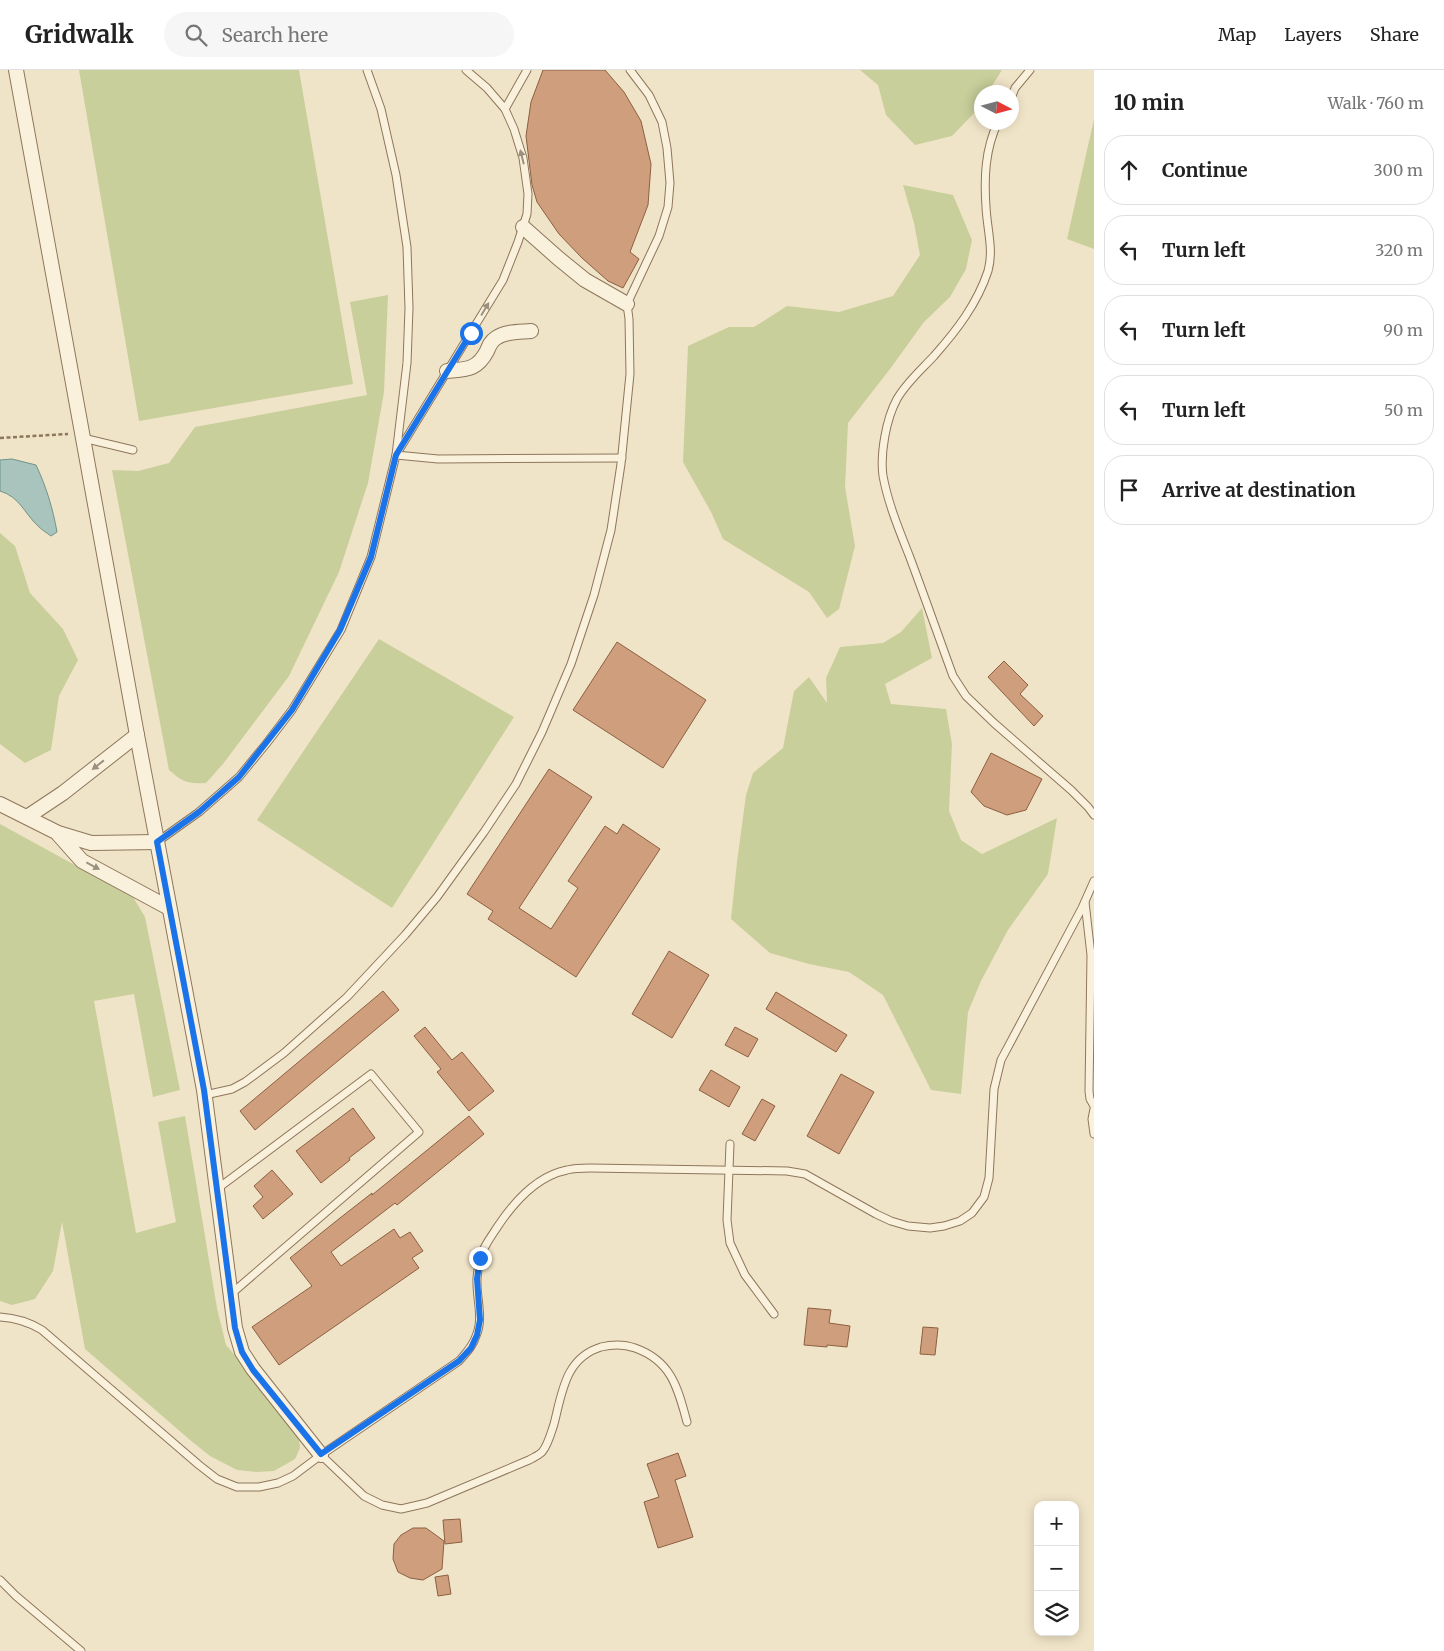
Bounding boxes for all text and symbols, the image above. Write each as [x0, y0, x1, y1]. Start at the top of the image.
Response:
search box [164, 12, 514, 57]
text: Gridwalk [25, 19, 134, 50]
icon: search [182, 21, 210, 49]
text: Search here [222, 23, 328, 47]
text: Map [1218, 23, 1256, 46]
text: Layers [1284, 23, 1342, 46]
text: Share [1370, 23, 1419, 46]
north arrow [974, 85, 1019, 130]
text: 10 min [1114, 89, 1184, 116]
text: Walk · 760 m [1328, 93, 1424, 113]
one-way arrow [518, 149, 526, 164]
icon: ahead [1115, 156, 1143, 184]
text: Continue [1162, 158, 1248, 182]
text: 300 m [1374, 160, 1423, 180]
icon: left [1115, 236, 1143, 264]
text: Turn left [1162, 238, 1246, 262]
text: 320 m [1375, 240, 1423, 260]
one-way arrow [480, 303, 489, 316]
icon: left [1115, 316, 1143, 344]
text: Turn left [1162, 318, 1246, 342]
text: 90 m [1383, 320, 1423, 340]
route start [460, 322, 483, 345]
icon: left [1115, 396, 1143, 424]
text: Turn left [1162, 398, 1246, 422]
text: 50 m [1384, 400, 1423, 420]
icon: arrive [1115, 476, 1143, 504]
text: Arrive at destination [1162, 478, 1356, 502]
one-way arrow [92, 759, 105, 770]
one-way arrow [85, 862, 100, 870]
route end [469, 1247, 492, 1270]
map controls [1034, 1501, 1079, 1636]
button: + [1034, 1501, 1079, 1546]
button: − [1034, 1546, 1079, 1591]
button: layers [1034, 1591, 1079, 1636]

